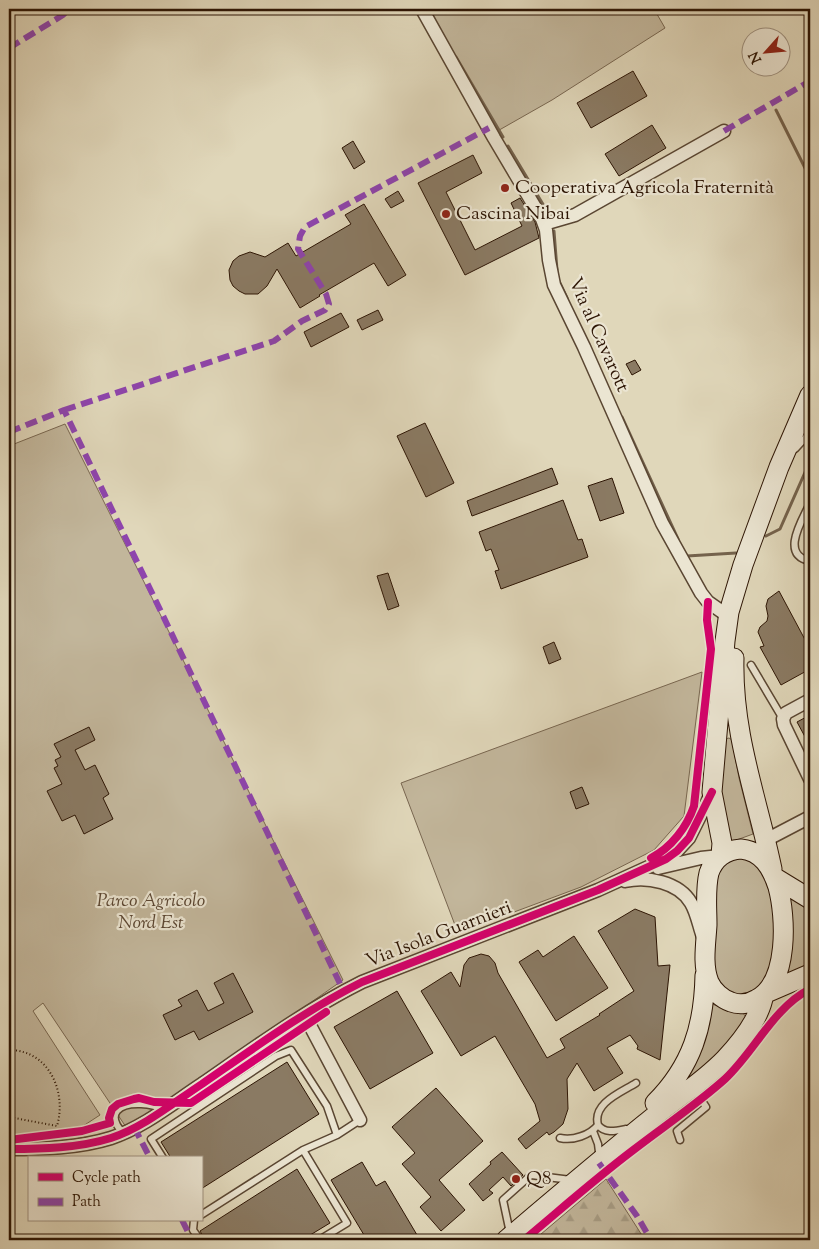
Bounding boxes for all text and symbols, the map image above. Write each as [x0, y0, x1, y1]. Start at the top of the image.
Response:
north arrow [742, 28, 792, 78]
text: N [745, 47, 768, 67]
place label: Cooperativa Agricola Fraternità [515, 175, 774, 202]
marker: Cooperativa Agricola Fraternità [499, 182, 511, 194]
place label: Cascina Nibai [456, 201, 570, 228]
marker: Cascina Nibai [440, 208, 452, 220]
street label: Via al Cavarott [561, 273, 636, 397]
park label: Parco Agricolo Nord Est [97, 888, 205, 937]
street label: Via Isola Guarnieri [362, 895, 516, 975]
legend [28, 1156, 202, 1222]
place label: Q8 [526, 1166, 551, 1193]
text: Cycle path [72, 1168, 141, 1189]
marker: Q8 [510, 1173, 522, 1185]
text: Path [72, 1192, 101, 1213]

